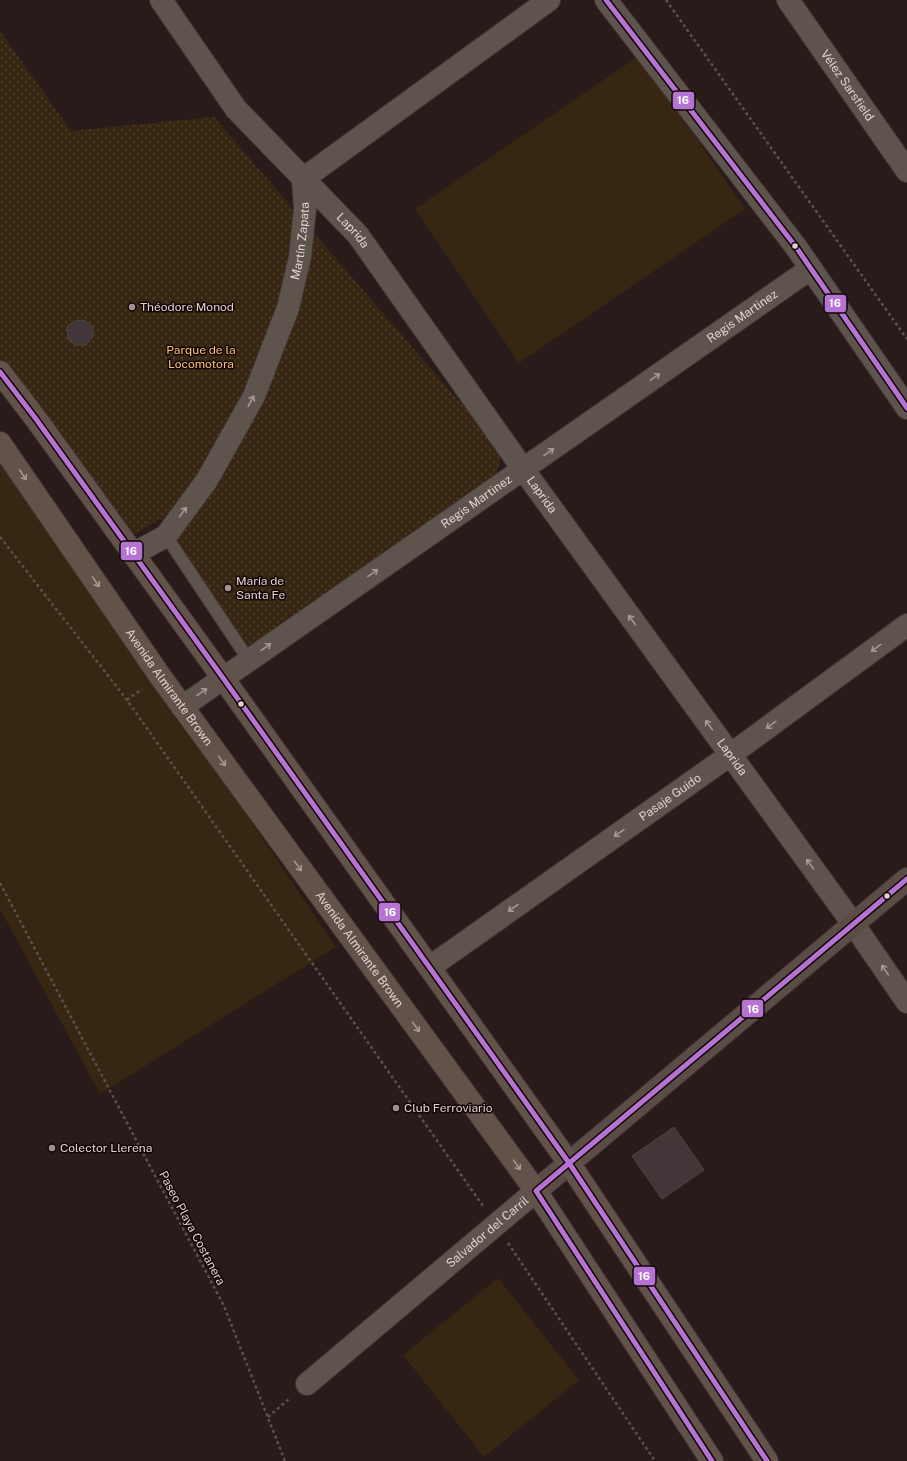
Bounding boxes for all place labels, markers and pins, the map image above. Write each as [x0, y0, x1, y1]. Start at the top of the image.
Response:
unlabelled marker [790, 241, 800, 251]
place label: Théodore Monod [140, 300, 234, 314]
marker: Théodore Monod [127, 302, 137, 312]
place label: María de Santa Fe [236, 574, 285, 602]
marker: María de Santa Fe [223, 583, 233, 593]
unlabelled marker [236, 699, 246, 709]
unlabelled marker [882, 891, 892, 901]
place label: Club Ferroviario [404, 1101, 493, 1115]
marker: Club Ferroviario [391, 1103, 401, 1113]
place label: Colector Llerena [60, 1141, 152, 1155]
marker: Colector Llerena [47, 1143, 57, 1153]

